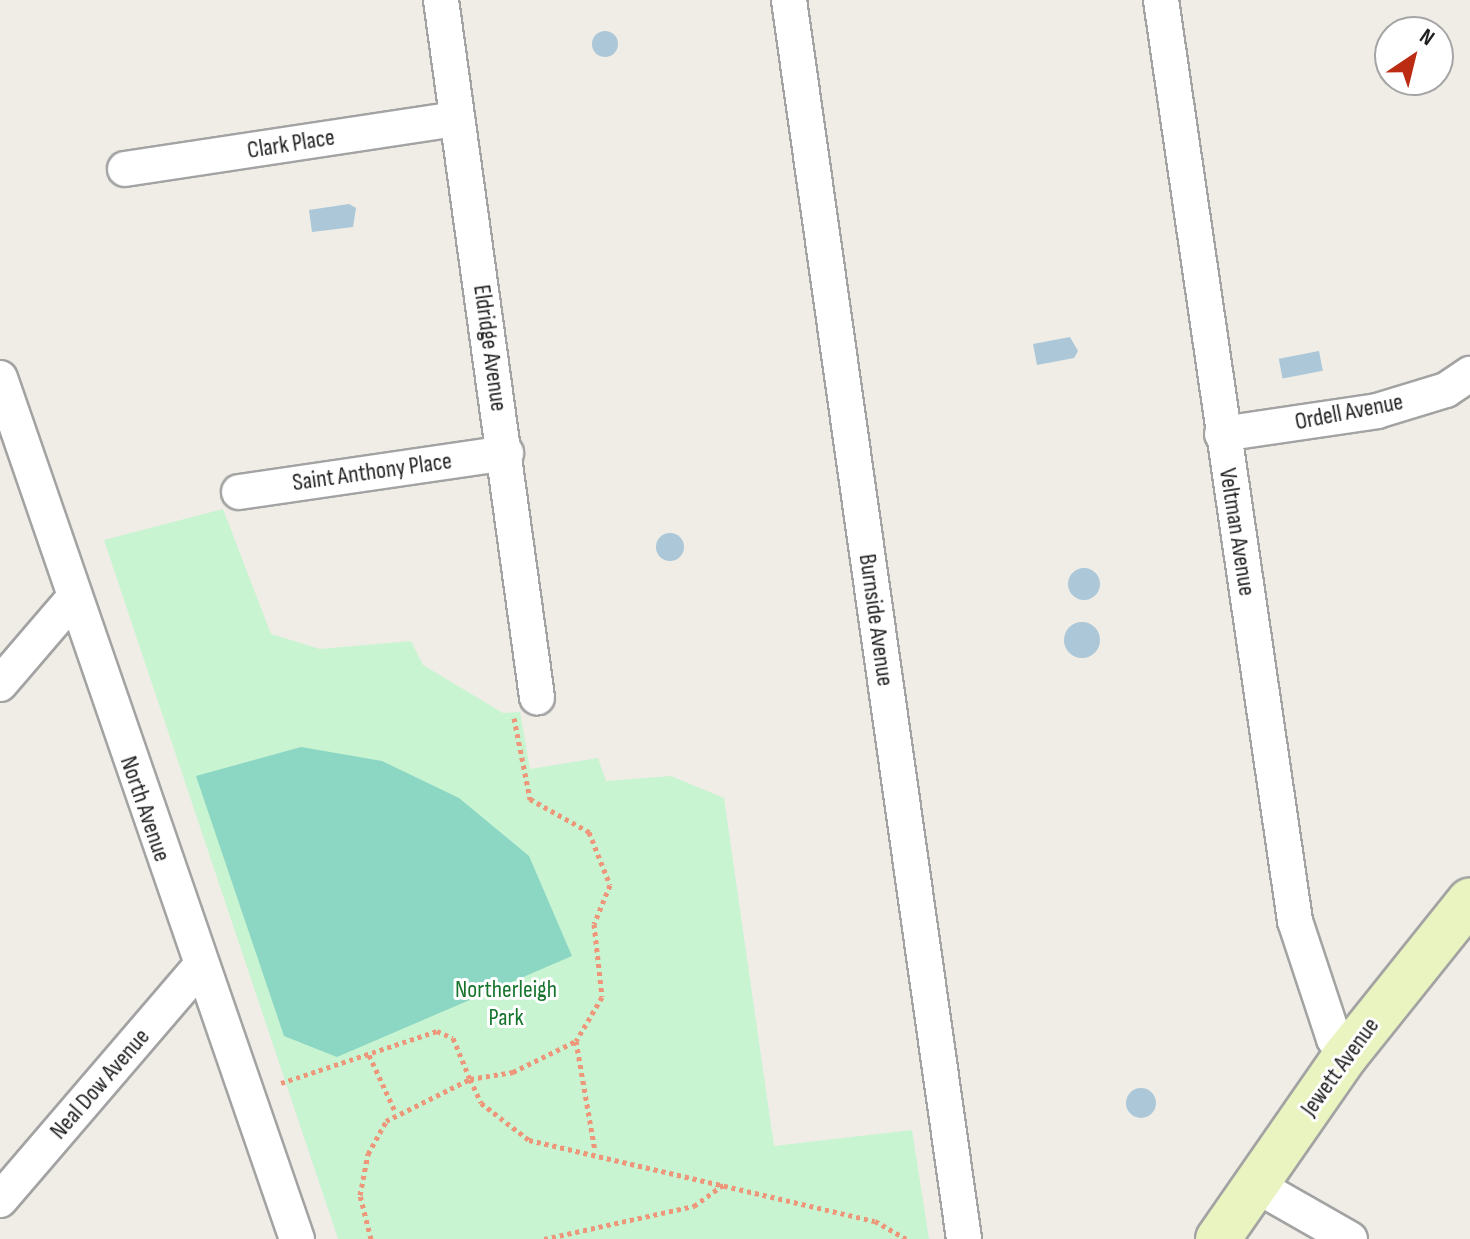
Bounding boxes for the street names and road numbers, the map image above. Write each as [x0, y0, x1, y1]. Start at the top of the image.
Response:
street label: Clark Place [245, 123, 337, 165]
street label: Eldridge Avenue [467, 283, 513, 413]
street label: Ordell Avenue [1293, 387, 1405, 437]
street label: Saint Anthony Place [291, 447, 453, 497]
street label: Veltman Avenue [1213, 466, 1261, 598]
street label: Burnside Avenue [852, 552, 900, 688]
street label: North Avenue [114, 753, 176, 865]
street label: Jewett Avenue [1295, 1012, 1385, 1122]
street label: Neal Dow Avenue [44, 1023, 156, 1145]

